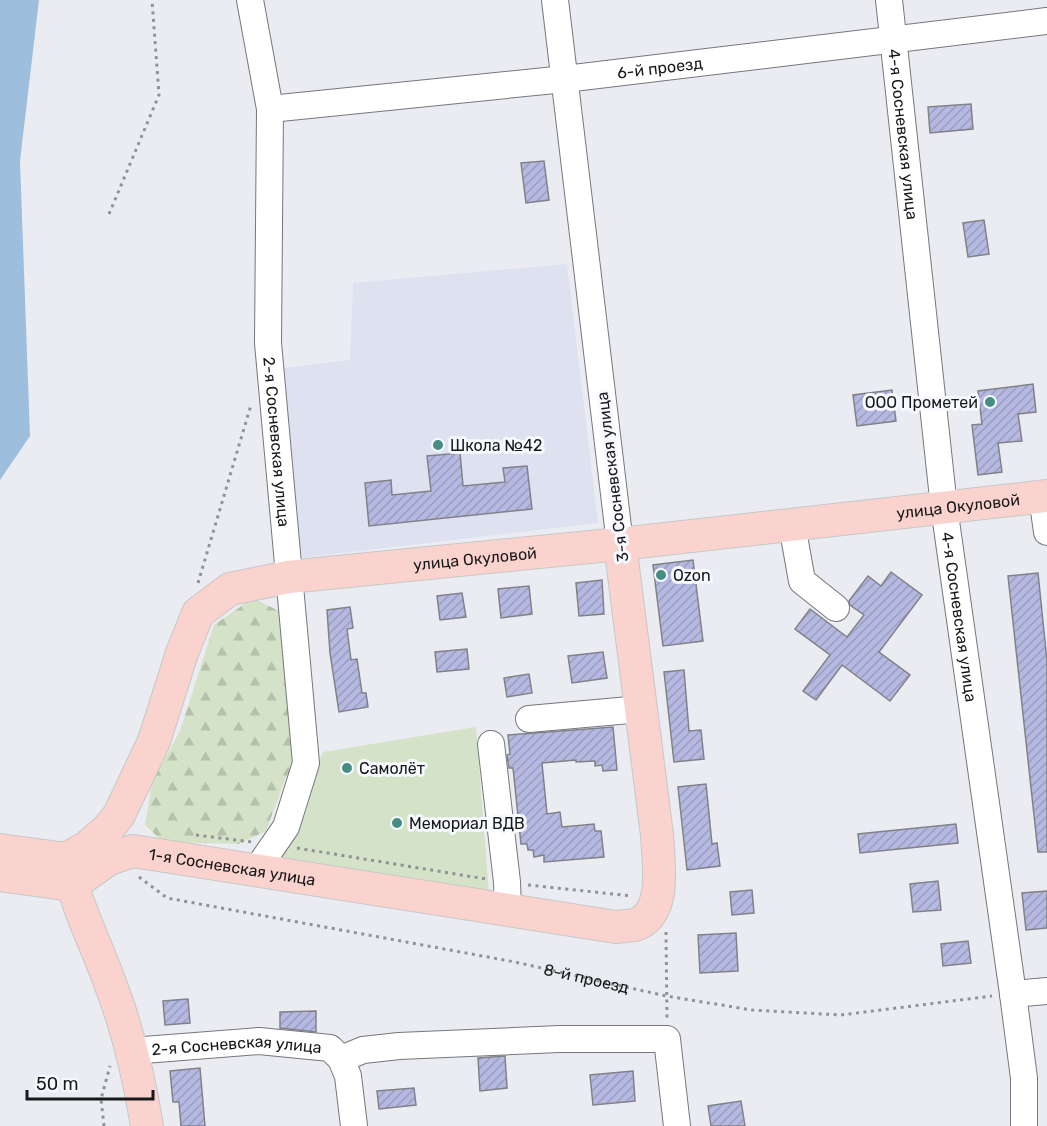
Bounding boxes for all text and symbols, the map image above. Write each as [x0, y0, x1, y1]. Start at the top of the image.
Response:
street label: 4-я Сосневская улица [884, 48, 922, 221]
street label: 6-й проезд [616, 53, 704, 83]
street label: 2-я Сосневская улица [259, 356, 294, 528]
street label: 3-я Сосневская улица [593, 391, 632, 563]
place label: ООО Прометей [865, 393, 978, 412]
marker: ООО Прометей [983, 395, 997, 409]
place label: Школа №42 [450, 436, 542, 455]
marker: Школа №42 [431, 438, 445, 452]
street label: улица Окуловой [895, 490, 1021, 523]
street label: 4-я Сосневская улица [938, 531, 981, 703]
street label: улица Окуловой [412, 543, 538, 575]
place label: Ozon [673, 566, 711, 585]
marker: Ozon [654, 568, 668, 582]
place label: Самолёт [359, 759, 425, 778]
marker: Самолёт [340, 761, 354, 775]
place label: Мемориал ВДВ [409, 814, 525, 833]
marker: Мемориал ВДВ [390, 816, 404, 830]
street label: 1-я Сосневская улица [147, 845, 317, 890]
street label: 8-й проезд [542, 960, 631, 997]
street label: 2-я Сосневская улица [151, 1032, 323, 1059]
scale bar [27, 1063, 153, 1101]
text: 50 m [36, 1073, 79, 1095]

